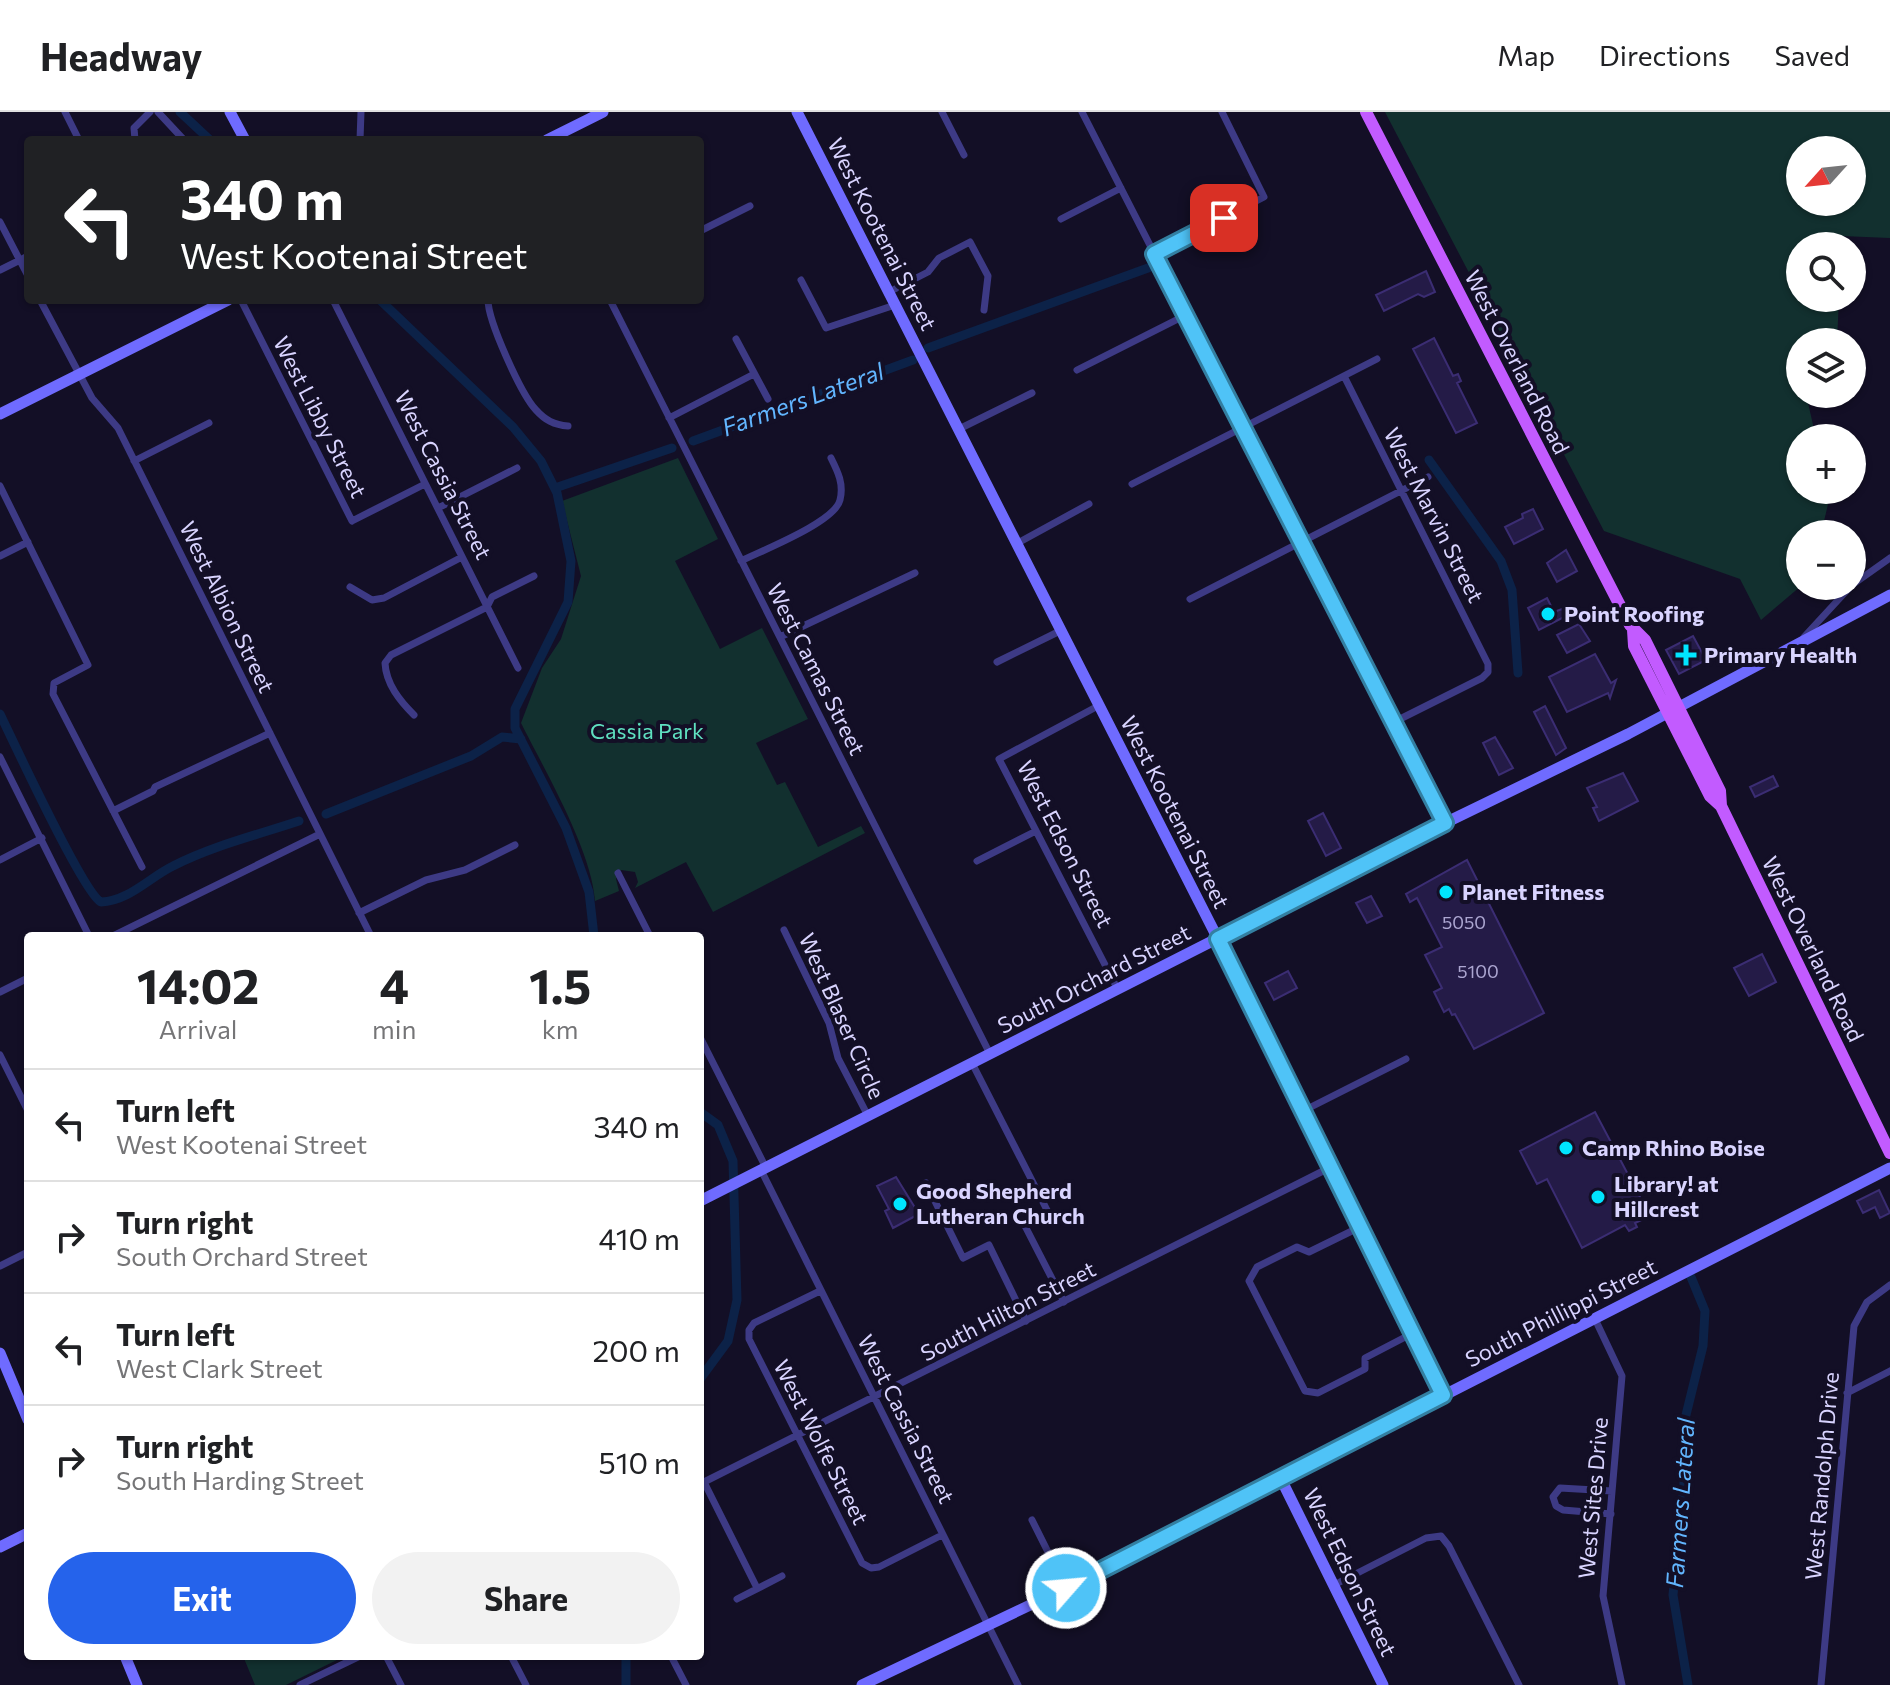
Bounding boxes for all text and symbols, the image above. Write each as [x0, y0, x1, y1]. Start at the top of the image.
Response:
text: Headway [40, 32, 202, 79]
text: Map [1497, 38, 1555, 72]
text: Directions [1599, 38, 1730, 72]
text: Saved [1774, 38, 1850, 72]
street label: West Kootenai Street [822, 133, 943, 335]
north arrow [1786, 136, 1866, 216]
map controls [1786, 136, 1866, 600]
text: 340 m [180, 163, 344, 232]
icon: left [48, 168, 152, 272]
pin [1190, 184, 1258, 252]
icon: arrive [1202, 196, 1246, 240]
text: West Kootenai Street [180, 232, 528, 276]
button: search [1786, 232, 1866, 312]
street label: West Overland Road [1459, 265, 1576, 458]
button: layers [1786, 328, 1866, 408]
street label: West Libby Street [268, 332, 373, 502]
water label: Farmers Lateral [717, 356, 888, 441]
street label: West Cassia Street [389, 386, 498, 564]
street label: West Marvin Street [1379, 423, 1490, 607]
button: + [1786, 424, 1866, 504]
street label: West Albion Street [174, 517, 281, 697]
button: − [1786, 520, 1866, 600]
street label: West Camas Street [761, 578, 871, 759]
place label: Point Roofing [1564, 600, 1704, 627]
marker: Point Roofing [1539, 605, 1557, 623]
place label: Primary Health [1704, 641, 1857, 668]
marker: Primary Health [1675, 644, 1697, 666]
street label: West Kootenai Street [1115, 711, 1236, 913]
park label: Cassia Park [590, 717, 704, 744]
street label: West Edson Street [1012, 756, 1119, 932]
street label: West Overland Road [1757, 852, 1870, 1046]
place label: Planet Fitness [1462, 878, 1604, 905]
marker: Planet Fitness [1437, 883, 1455, 901]
house number: 5050 [1442, 911, 1486, 933]
street label: South Orchard Street [993, 918, 1195, 1039]
street label: West Blaser Circle [794, 929, 891, 1103]
text: 14:02 [137, 955, 259, 1014]
text: 4 [379, 955, 409, 1014]
text: 1.5 [529, 955, 591, 1014]
house number: 5100 [1457, 960, 1499, 982]
text: Arrival [159, 1013, 237, 1044]
text: min [372, 1013, 416, 1044]
text: km [542, 1013, 579, 1044]
text: Turn left [116, 1091, 235, 1128]
icon: left [48, 1103, 92, 1147]
text: 340 m [593, 1107, 680, 1144]
text: West Kootenai Street [116, 1128, 367, 1159]
place label: Camp Rhino Boise [1582, 1134, 1765, 1161]
marker: Camp Rhino Boise [1557, 1139, 1575, 1157]
place label: Library! at Hillcrest [1614, 1170, 1718, 1222]
place label: Good Shepherd Lutheran Church [916, 1177, 1085, 1229]
marker: Library! at Hillcrest [1589, 1188, 1607, 1206]
marker: Good Shepherd Lutheran Church [891, 1195, 909, 1213]
text: Turn right [116, 1203, 253, 1240]
icon: right [48, 1215, 92, 1259]
text: 410 m [599, 1219, 680, 1256]
text: South Orchard Street [116, 1240, 368, 1271]
street label: South Phillippi Street [1461, 1253, 1661, 1373]
street label: South Hilton Street [916, 1255, 1100, 1366]
text: Turn left [116, 1315, 235, 1352]
icon: left [48, 1327, 92, 1371]
street label: West Cassia Street [852, 1330, 961, 1508]
text: 200 m [592, 1331, 680, 1368]
text: West Clark Street [116, 1352, 323, 1383]
street label: West Wolfe Street [768, 1355, 875, 1529]
street label: West Randolph Drive [1799, 1371, 1844, 1581]
street label: West Sites Drive [1572, 1416, 1613, 1580]
water label: Farmers Lateral [1659, 1416, 1700, 1589]
text: Turn right [116, 1427, 253, 1464]
icon: right [48, 1439, 92, 1483]
text: 510 m [598, 1443, 680, 1480]
text: South Harding Street [116, 1464, 364, 1495]
street label: West Edson Street [1298, 1483, 1403, 1660]
position arrow [1024, 1546, 1108, 1630]
button: Exit [48, 1552, 356, 1644]
button: Share [372, 1552, 680, 1644]

